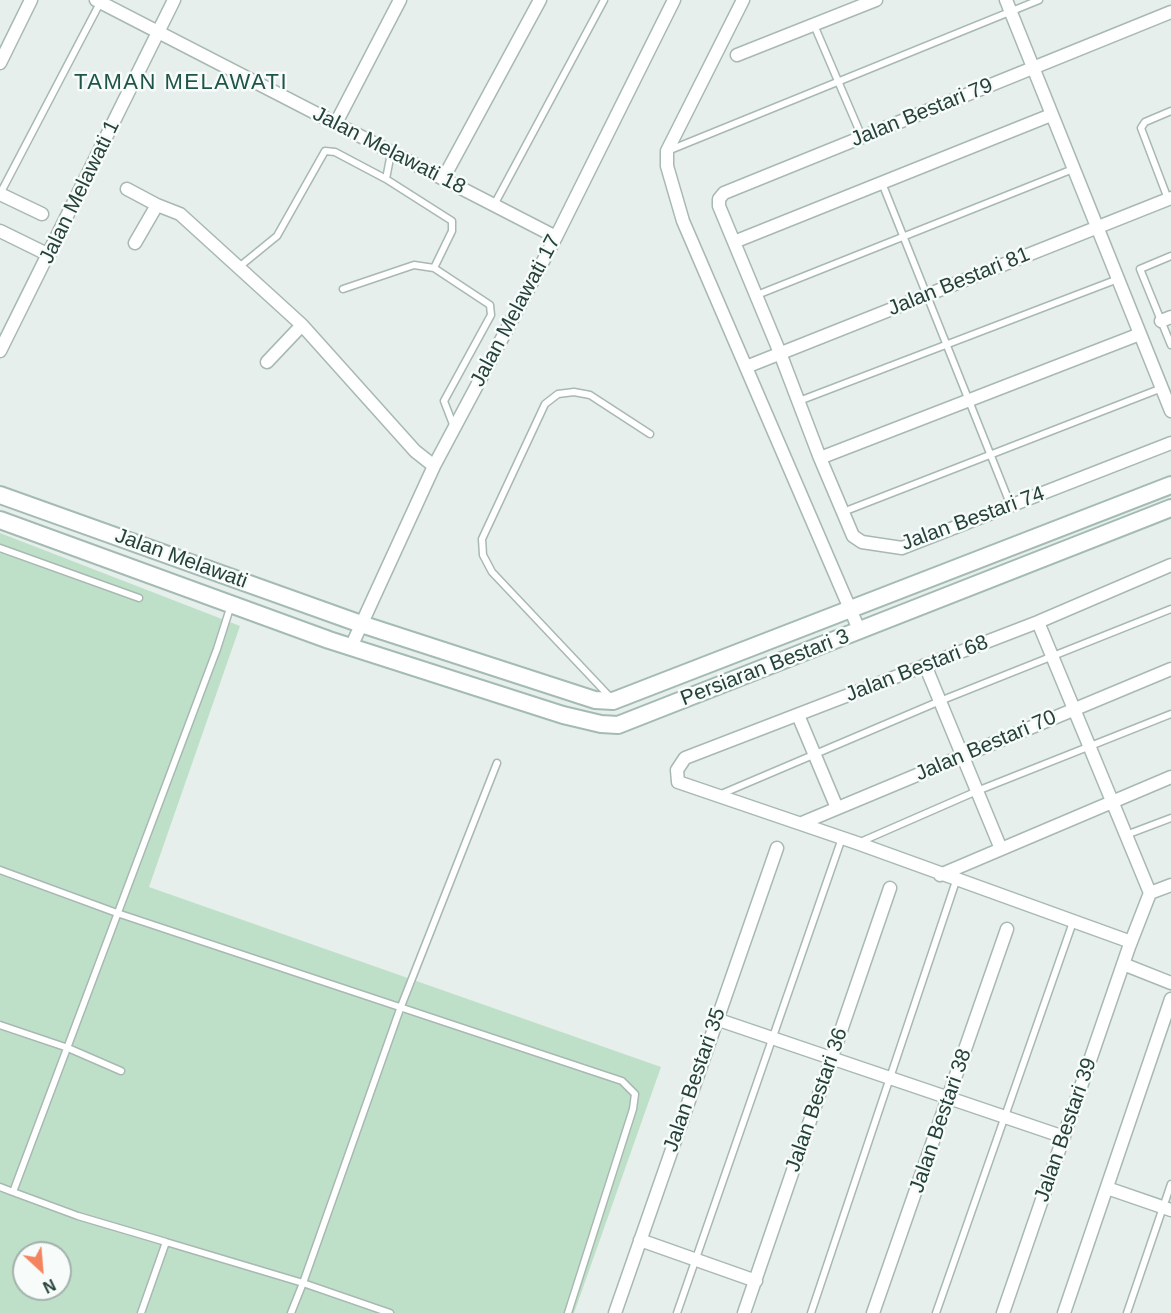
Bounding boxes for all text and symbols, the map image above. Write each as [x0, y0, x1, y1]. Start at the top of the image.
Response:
district label: TAMAN MELAWATI [74, 70, 288, 96]
street label: Jalan Bestari 79 [847, 73, 997, 153]
street label: Jalan Melawati 18 [308, 102, 470, 200]
street label: Jalan Melawati 1 [34, 116, 126, 268]
street label: Jalan Melawati 17 [465, 231, 567, 391]
street label: Jalan Bestari 81 [884, 242, 1034, 322]
street label: Jalan Bestari 74 [898, 481, 1048, 557]
street label: Jalan Melawati [111, 523, 251, 595]
street label: Persiaran Bestari 3 [677, 624, 853, 712]
street label: Jalan Bestari 68 [842, 630, 992, 708]
street label: Jalan Bestari 70 [912, 705, 1060, 787]
street label: Jalan Bestari 35 [659, 1005, 731, 1155]
street label: Jalan Bestari 36 [781, 1025, 853, 1175]
street label: Jalan Bestari 38 [905, 1046, 977, 1196]
street label: Jalan Bestari 39 [1030, 1055, 1102, 1205]
north arrow [12, 1241, 72, 1301]
text: N [40, 1276, 58, 1296]

